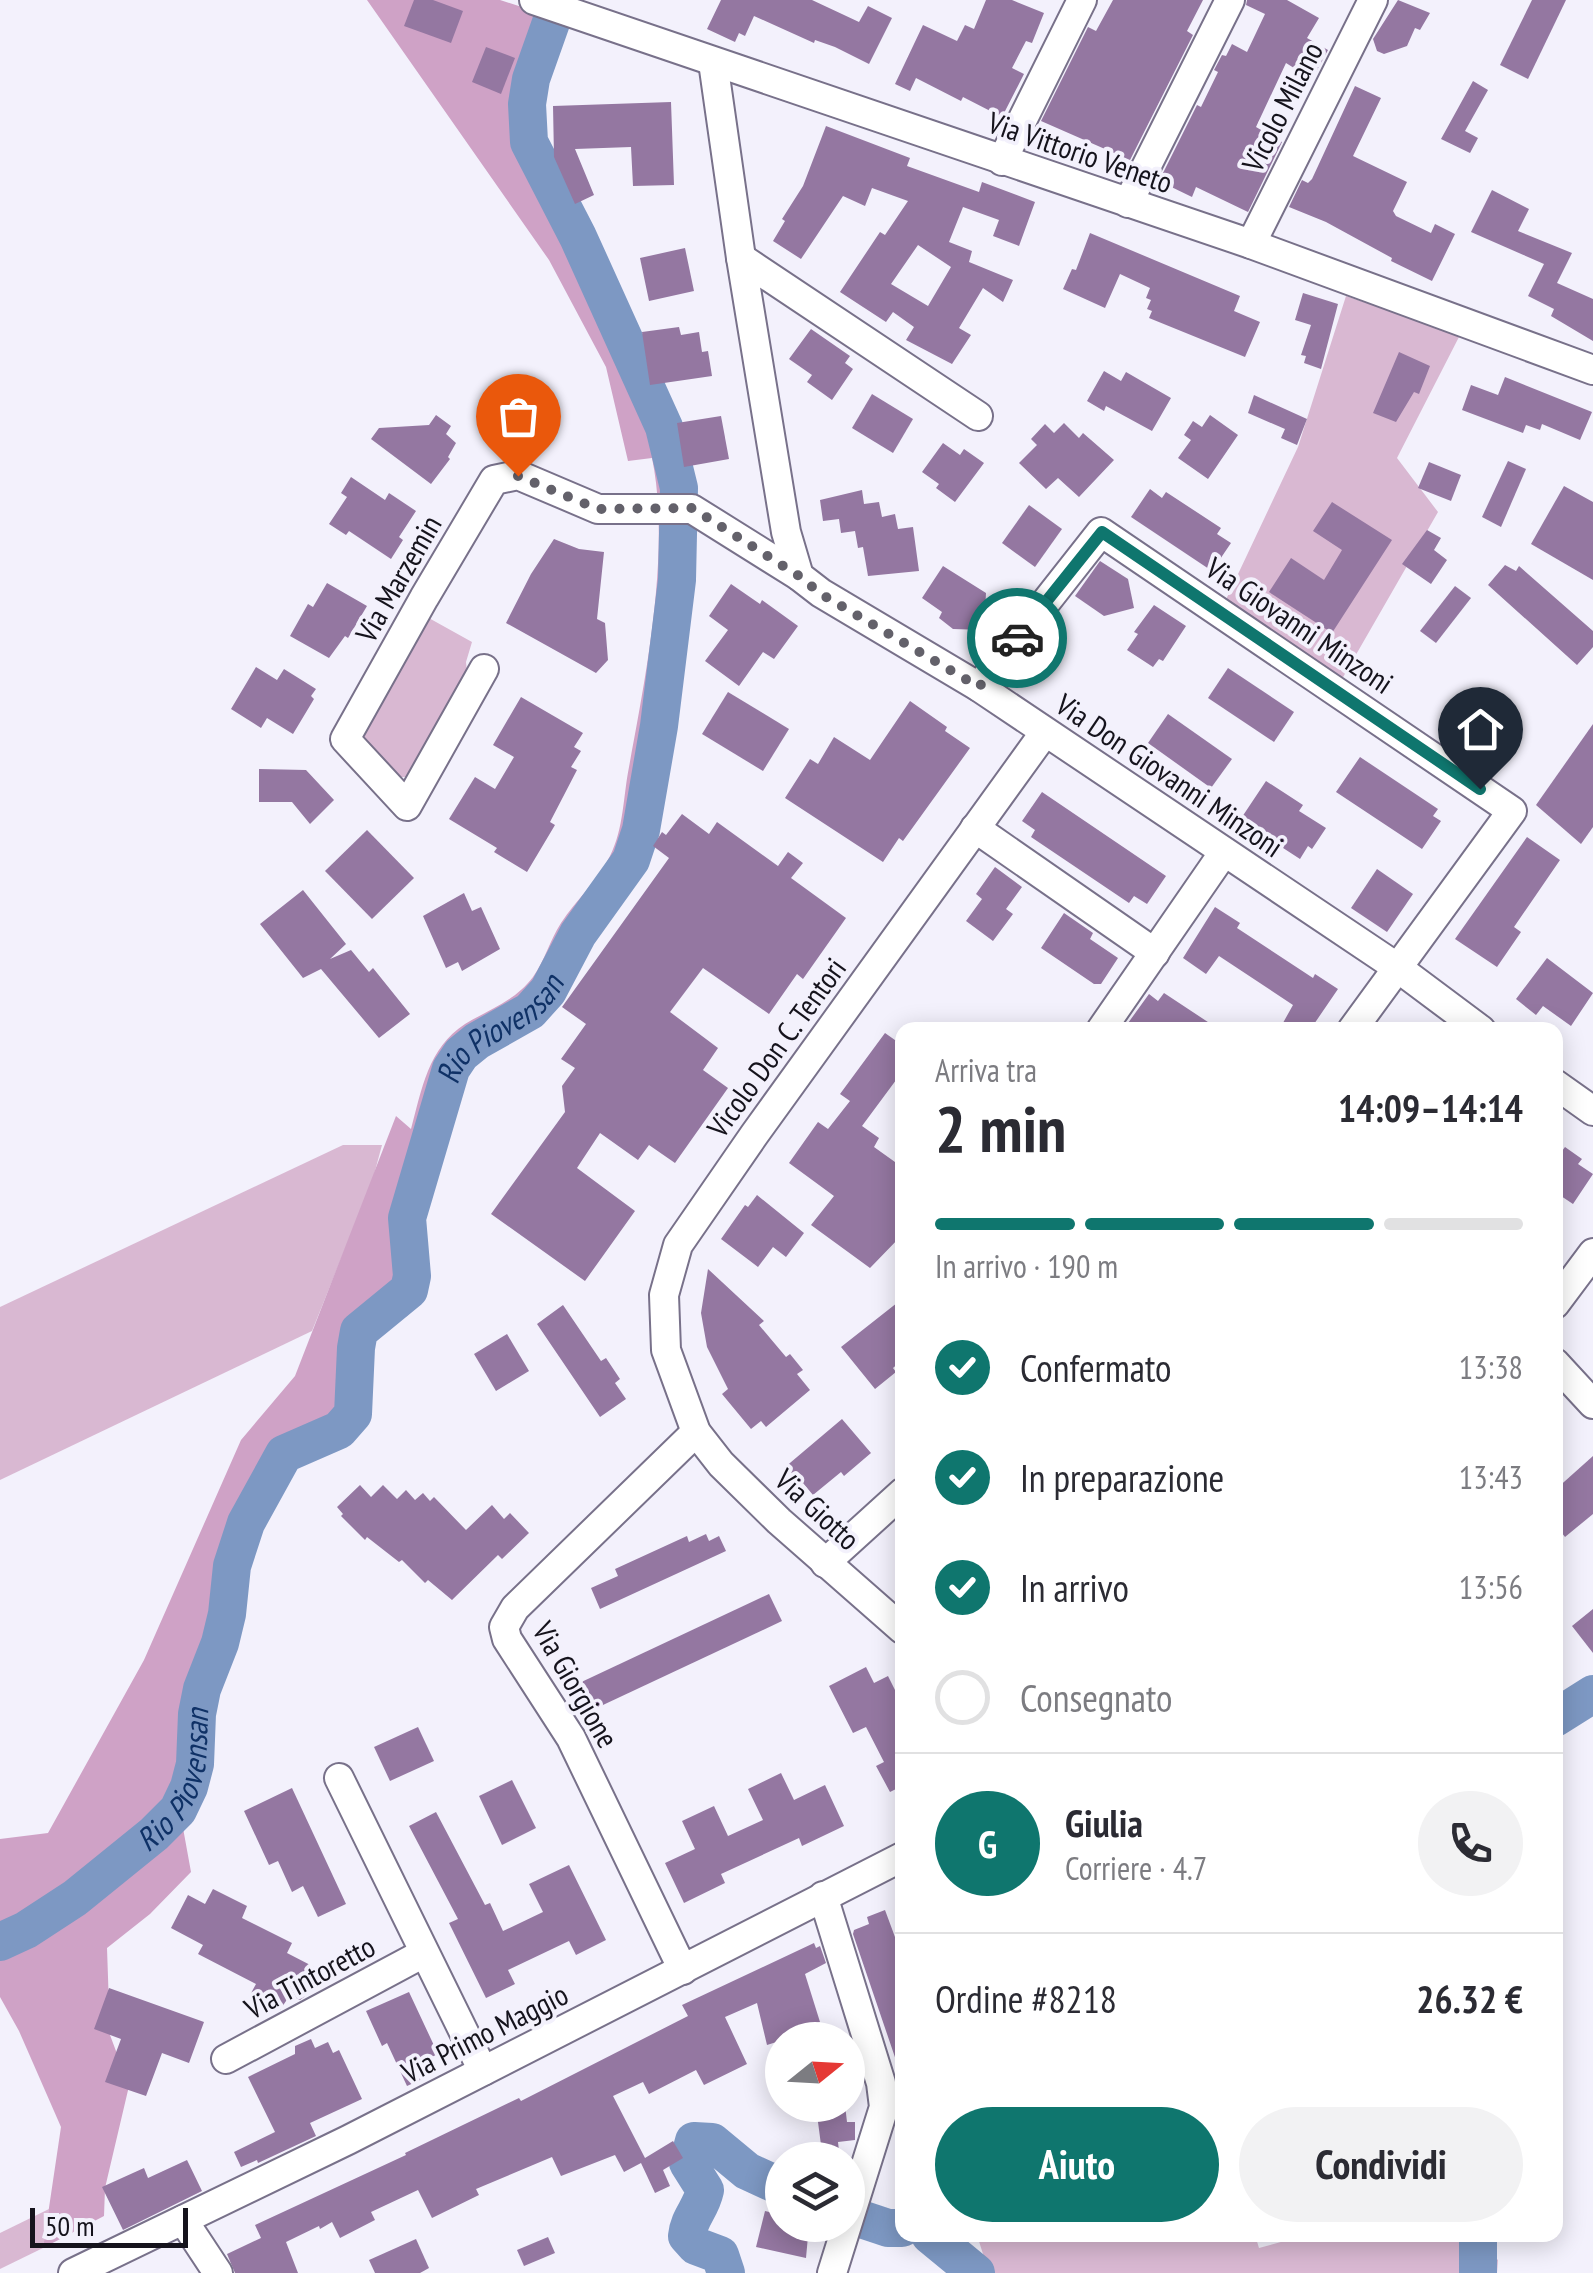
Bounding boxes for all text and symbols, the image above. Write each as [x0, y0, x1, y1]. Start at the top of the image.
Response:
street label: Vicolo Milano [1232, 35, 1331, 179]
street label: Via Vittorio Veneto [982, 102, 1178, 201]
pin [476, 374, 561, 477]
icon: bag [491, 389, 546, 444]
street label: Via Marzemin [345, 508, 450, 650]
street label: Via Giovanni Minzoni [1198, 547, 1401, 702]
courier [967, 588, 1067, 688]
icon: car [990, 611, 1045, 666]
street label: Via Don Giovanni Minzoni [1048, 684, 1291, 865]
pin [1438, 687, 1523, 790]
icon: home [1453, 702, 1508, 757]
street label: Vicolo Don C. Tentori [697, 950, 854, 1145]
water label: Rio Piovensan [426, 966, 574, 1088]
text: Arriva tra [935, 1049, 1037, 1091]
text: 14:09–14:14 [1338, 1083, 1523, 1132]
text: 2 min [935, 1086, 1066, 1170]
text: In arrivo · 190 m [935, 1245, 1118, 1287]
icon: check [935, 1340, 990, 1395]
text: Confermato [1020, 1343, 1172, 1392]
text: 13:38 [1459, 1346, 1523, 1388]
icon: check [935, 1450, 990, 1505]
text: In preparazione [1020, 1453, 1224, 1502]
text: 13:43 [1459, 1456, 1523, 1498]
street label: Via Giotto [767, 1459, 869, 1558]
icon: check [935, 1560, 990, 1615]
text: In arrivo [1020, 1563, 1129, 1612]
text: 13:56 [1459, 1566, 1523, 1608]
street label: Via Giorgione [524, 1613, 628, 1754]
text: Consegnato [1020, 1673, 1173, 1722]
water label: Rio Piovensan [127, 1706, 217, 1860]
button: phone [1418, 1791, 1523, 1896]
text: Giulia [1065, 1798, 1143, 1847]
text: G [978, 1819, 997, 1868]
text: Corriere · 4.7 [1065, 1847, 1207, 1889]
street label: Via Tintoretto [237, 1926, 381, 2028]
street label: Via Primo Maggio [394, 1974, 574, 2092]
text: Ordine #8218 [935, 1974, 1117, 2023]
text: 26.32 € [1416, 1974, 1523, 2023]
north arrow [765, 2022, 865, 2122]
map controls [765, 2022, 865, 2242]
button: Aiuto [935, 2107, 1219, 2222]
button: Condividi [1239, 2107, 1523, 2222]
button: layers [765, 2142, 865, 2242]
scale bar [30, 2203, 188, 2248]
text: 50 m [45, 2207, 94, 2244]

